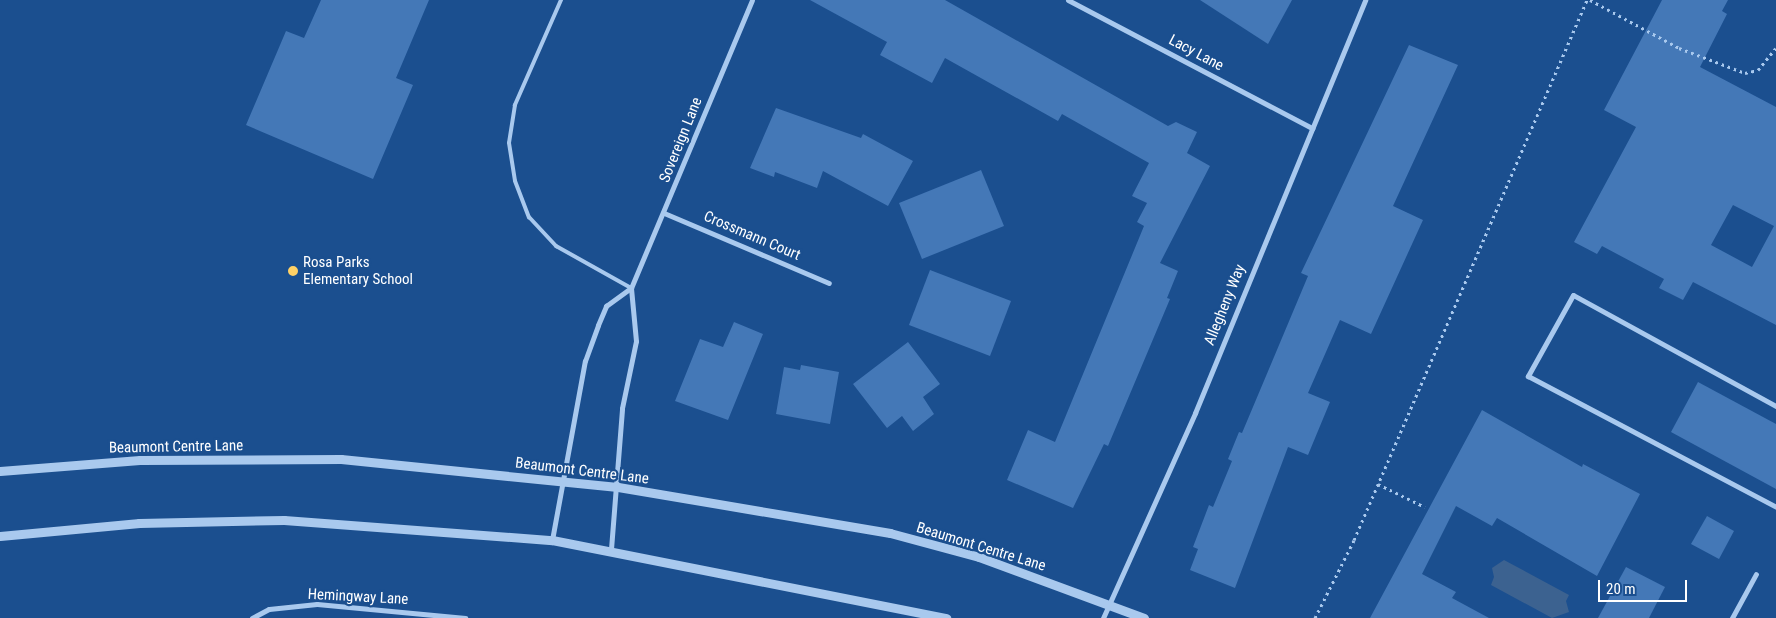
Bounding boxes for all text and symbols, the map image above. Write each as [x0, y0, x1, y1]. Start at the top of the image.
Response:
street label: Lacy Lane [1165, 31, 1227, 75]
street label: Sovereign Lane [656, 95, 706, 185]
street label: Crossmann Court [701, 208, 803, 264]
place label: Rosa Parks Elementary School [303, 253, 413, 288]
street label: Allegheny Way [1201, 262, 1249, 348]
marker: Rosa Parks Elementary School [287, 265, 299, 277]
street label: Beaumont Centre Lane [109, 437, 243, 457]
street label: Beaumont Centre Lane [514, 454, 650, 488]
street label: Beaumont Centre Lane [914, 519, 1048, 575]
scale bar [1601, 570, 1690, 602]
text: 20 m [1606, 580, 1636, 598]
street label: Hemingway Lane [307, 585, 409, 609]

